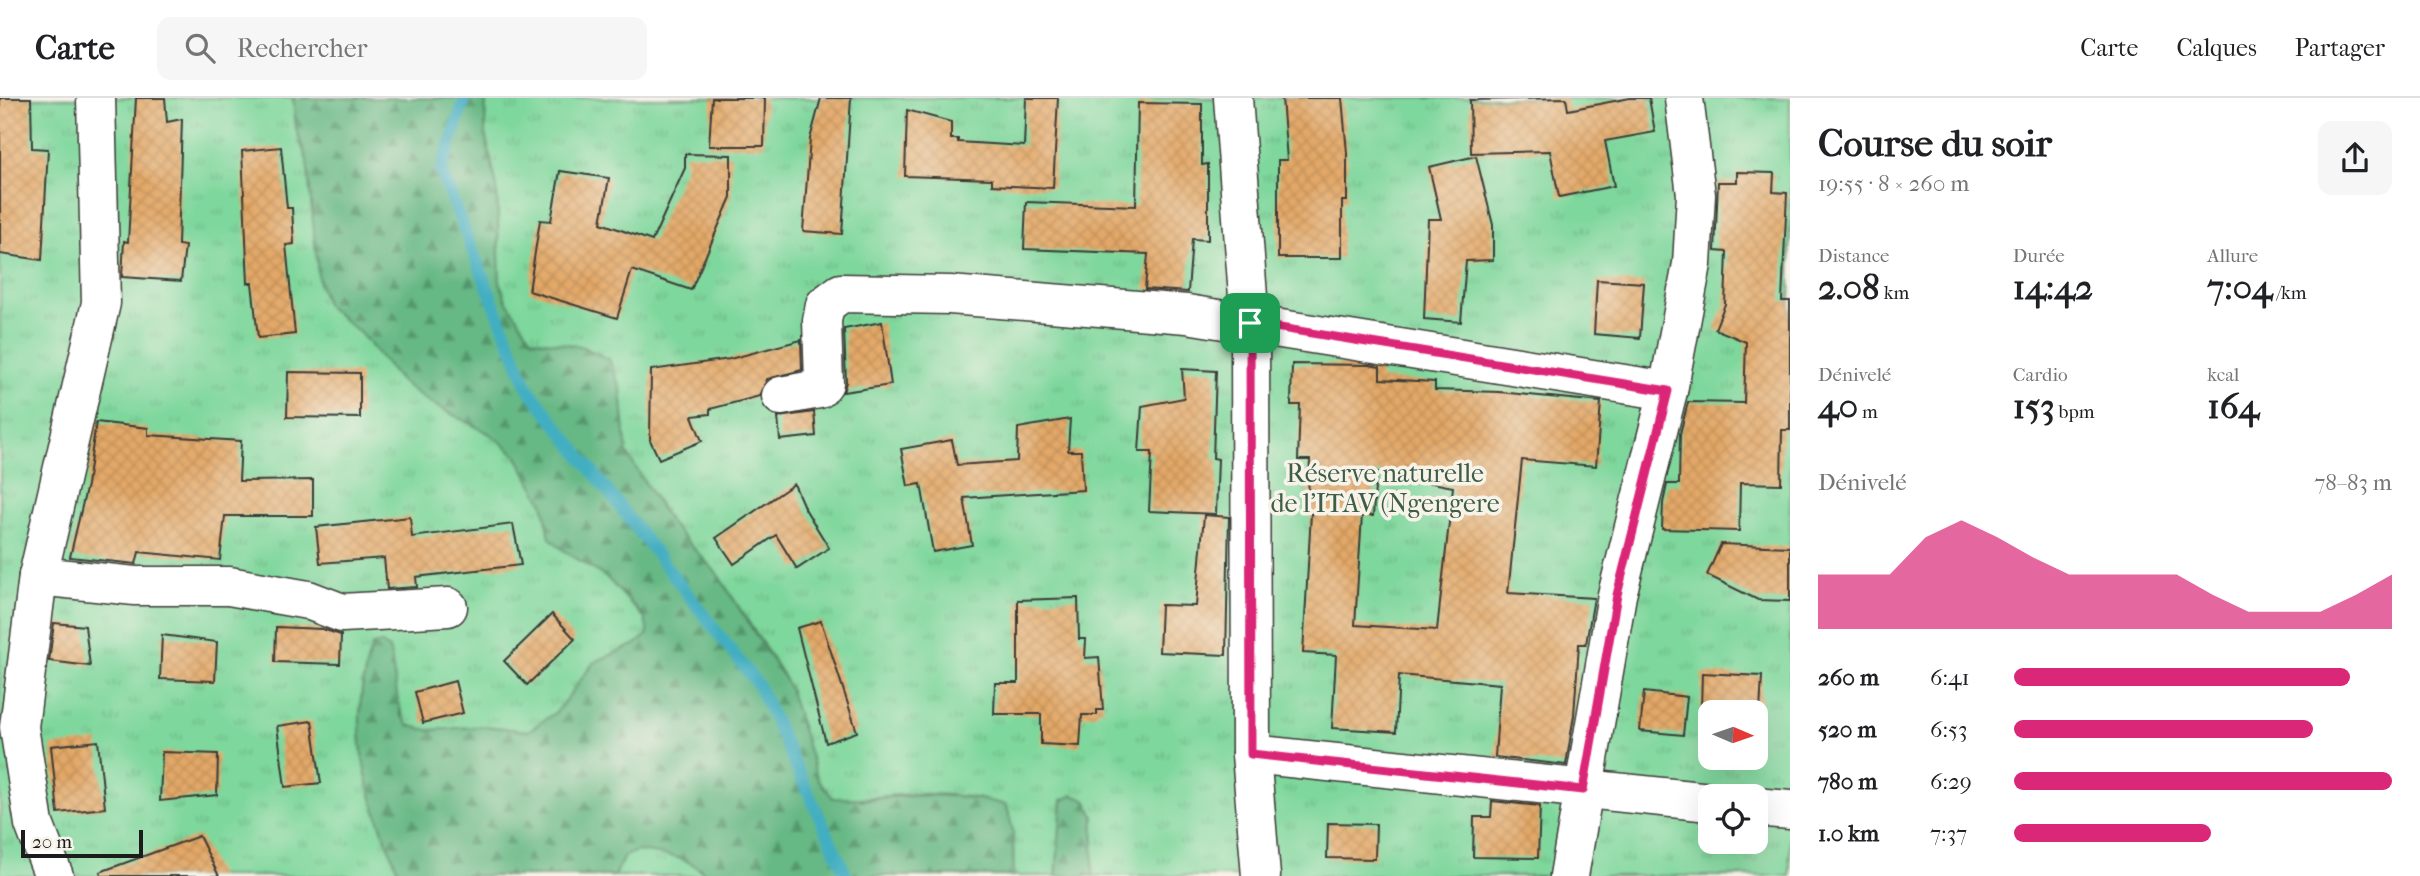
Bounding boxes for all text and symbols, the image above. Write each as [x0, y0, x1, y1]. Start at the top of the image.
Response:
search box [157, 17, 647, 80]
text: Carte [35, 29, 115, 68]
icon: search [181, 29, 219, 67]
text: Rechercher [237, 33, 368, 64]
text: Carte [2080, 34, 2138, 62]
text: Calques [2176, 34, 2257, 62]
text: Partager [2295, 34, 2385, 62]
text: Course du soir [1818, 121, 2052, 166]
button: share [2318, 121, 2392, 195]
text: 19:55 · 8 × 260 m [1818, 170, 1969, 197]
text: Distance [1818, 245, 1889, 267]
text: Durée [2013, 245, 2065, 267]
text: Allure [2207, 245, 2258, 267]
text: 2.08 [1818, 267, 1880, 308]
text: 14:42 [2013, 267, 2093, 308]
text: 7:04 [2207, 267, 2272, 308]
text: km [1880, 282, 1909, 304]
text: /km [2272, 282, 2307, 304]
pin [1220, 293, 1280, 353]
icon: arrive [1231, 304, 1269, 342]
text: Dénivelé [1818, 364, 1891, 386]
text: Cardio [2013, 364, 2068, 386]
text: kcal [2207, 364, 2239, 386]
text: 40 [1818, 386, 1858, 427]
text: 153 [2013, 386, 2055, 427]
text: 164 [2207, 386, 2259, 427]
text: m [1858, 401, 1878, 423]
text: bpm [2055, 401, 2095, 423]
park label: Réserve naturelle de l'ITAV (Ngengere [1270, 458, 1500, 519]
text: Dénivelé [1818, 469, 1907, 496]
text: 78–83 m [2314, 469, 2392, 496]
text: 260 m [1818, 664, 1879, 691]
text: 6:41 [1930, 664, 1970, 691]
north arrow [1698, 700, 1768, 770]
map controls [1698, 700, 1768, 854]
text: 520 m [1818, 716, 1877, 743]
text: 6:53 [1930, 716, 1967, 743]
text: 780 m [1818, 768, 1877, 795]
text: 6:29 [1930, 768, 1972, 795]
button: locate [1698, 784, 1768, 854]
text: 1.0 km [1818, 820, 1879, 847]
text: 7:37 [1930, 820, 1967, 847]
scale bar [21, 827, 144, 859]
text: 20 m [32, 831, 72, 853]

